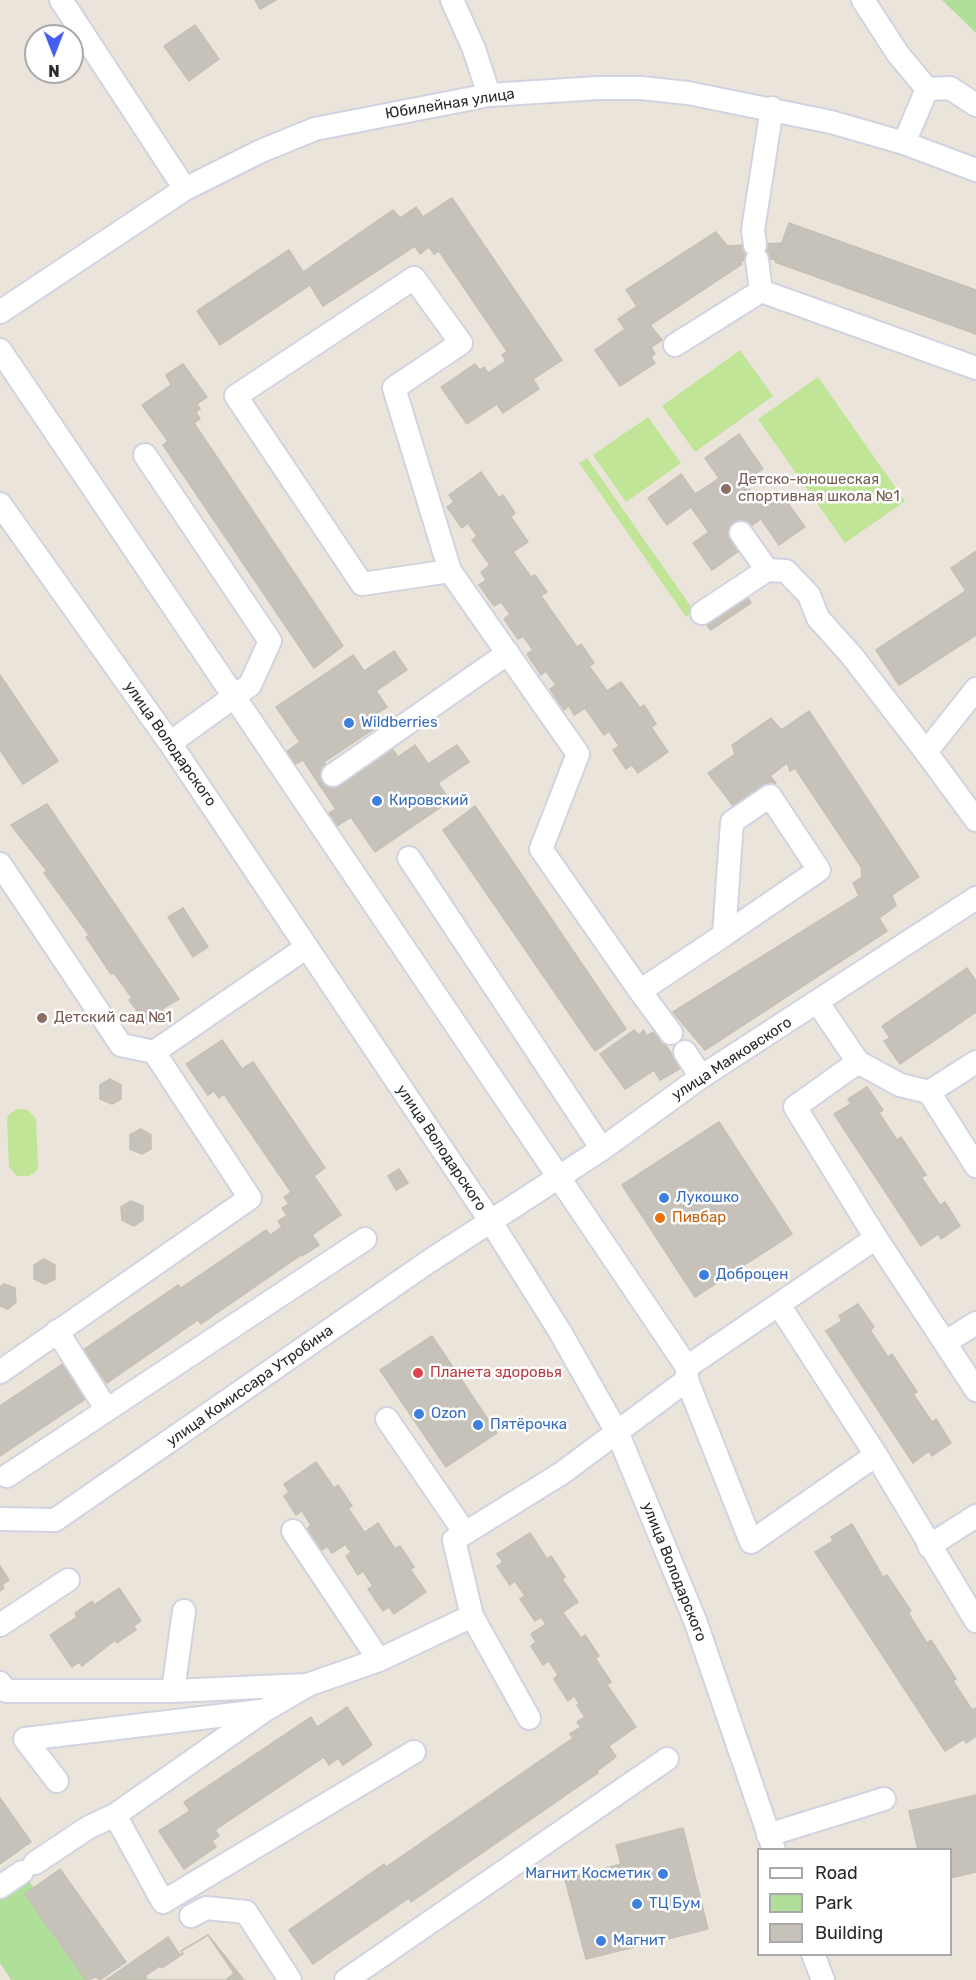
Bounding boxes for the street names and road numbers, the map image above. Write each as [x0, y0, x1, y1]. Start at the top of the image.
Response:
street label: Юбилейная улица [384, 85, 516, 123]
street label: улица Володарского [120, 678, 220, 810]
street label: улица Маяковского [669, 1014, 795, 1104]
street label: улица Володарского [392, 1081, 490, 1215]
street label: улица Комиссара Утробина [163, 1322, 337, 1450]
street label: улица Володарского [638, 1500, 710, 1644]

